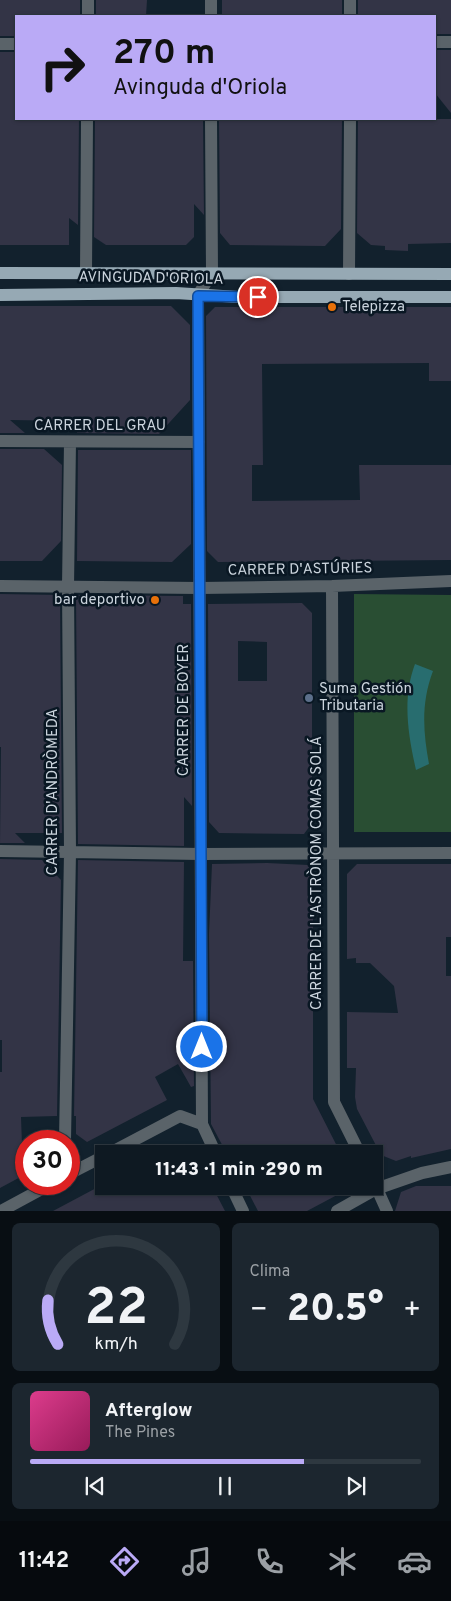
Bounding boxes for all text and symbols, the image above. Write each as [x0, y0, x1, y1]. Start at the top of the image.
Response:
text: 270 m [113, 32, 215, 76]
icon: right [30, 35, 95, 100]
text: Avinguda d'Oriola [113, 75, 287, 102]
street label: AVINGUDA D'ORIOLA [78, 268, 224, 290]
pin [237, 276, 279, 318]
icon: arrive [244, 283, 272, 311]
place label: Telepizza [342, 298, 405, 317]
marker: Telepizza [326, 301, 338, 313]
street label: CARRER DEL GRAU [34, 417, 166, 436]
street label: CARRER D'ASTÚRIES [227, 557, 373, 581]
place label: bar deportivo [54, 591, 145, 610]
marker: bar deportivo [149, 594, 161, 606]
street label: CARRER DE BOYER [175, 644, 194, 776]
place label: Suma Gestión Tributaria [319, 680, 412, 716]
marker: Suma Gestión Tributaria [303, 692, 315, 704]
street label: CARRER D'ANDRÒMEDA [42, 708, 63, 876]
street label: CARRER DE L'ASTRÒNOM COMAS SOLÁ [306, 736, 327, 1010]
position arrow [175, 1020, 227, 1072]
speed limit sign: 30 [15, 1130, 80, 1195]
text: 11:43 · 1 min · 290 m [155, 1158, 323, 1182]
text: Clima [250, 1262, 290, 1282]
text: 22 [84, 1277, 148, 1343]
text: 20.5° [287, 1286, 384, 1335]
text: − [250, 1293, 268, 1329]
text: + [403, 1293, 421, 1329]
text: km/h [94, 1333, 137, 1356]
text: Afterglow [105, 1399, 193, 1423]
text: The Pines [105, 1423, 175, 1443]
icon: previous [81, 1472, 109, 1500]
icon: pause [211, 1472, 239, 1500]
icon: next [342, 1472, 370, 1500]
icon: directions [107, 1544, 142, 1579]
icon: music [179, 1544, 214, 1579]
icon: phone [252, 1544, 287, 1579]
icon: climate [325, 1544, 360, 1579]
icon: car [397, 1544, 432, 1579]
text: 11:42 [19, 1548, 69, 1575]

